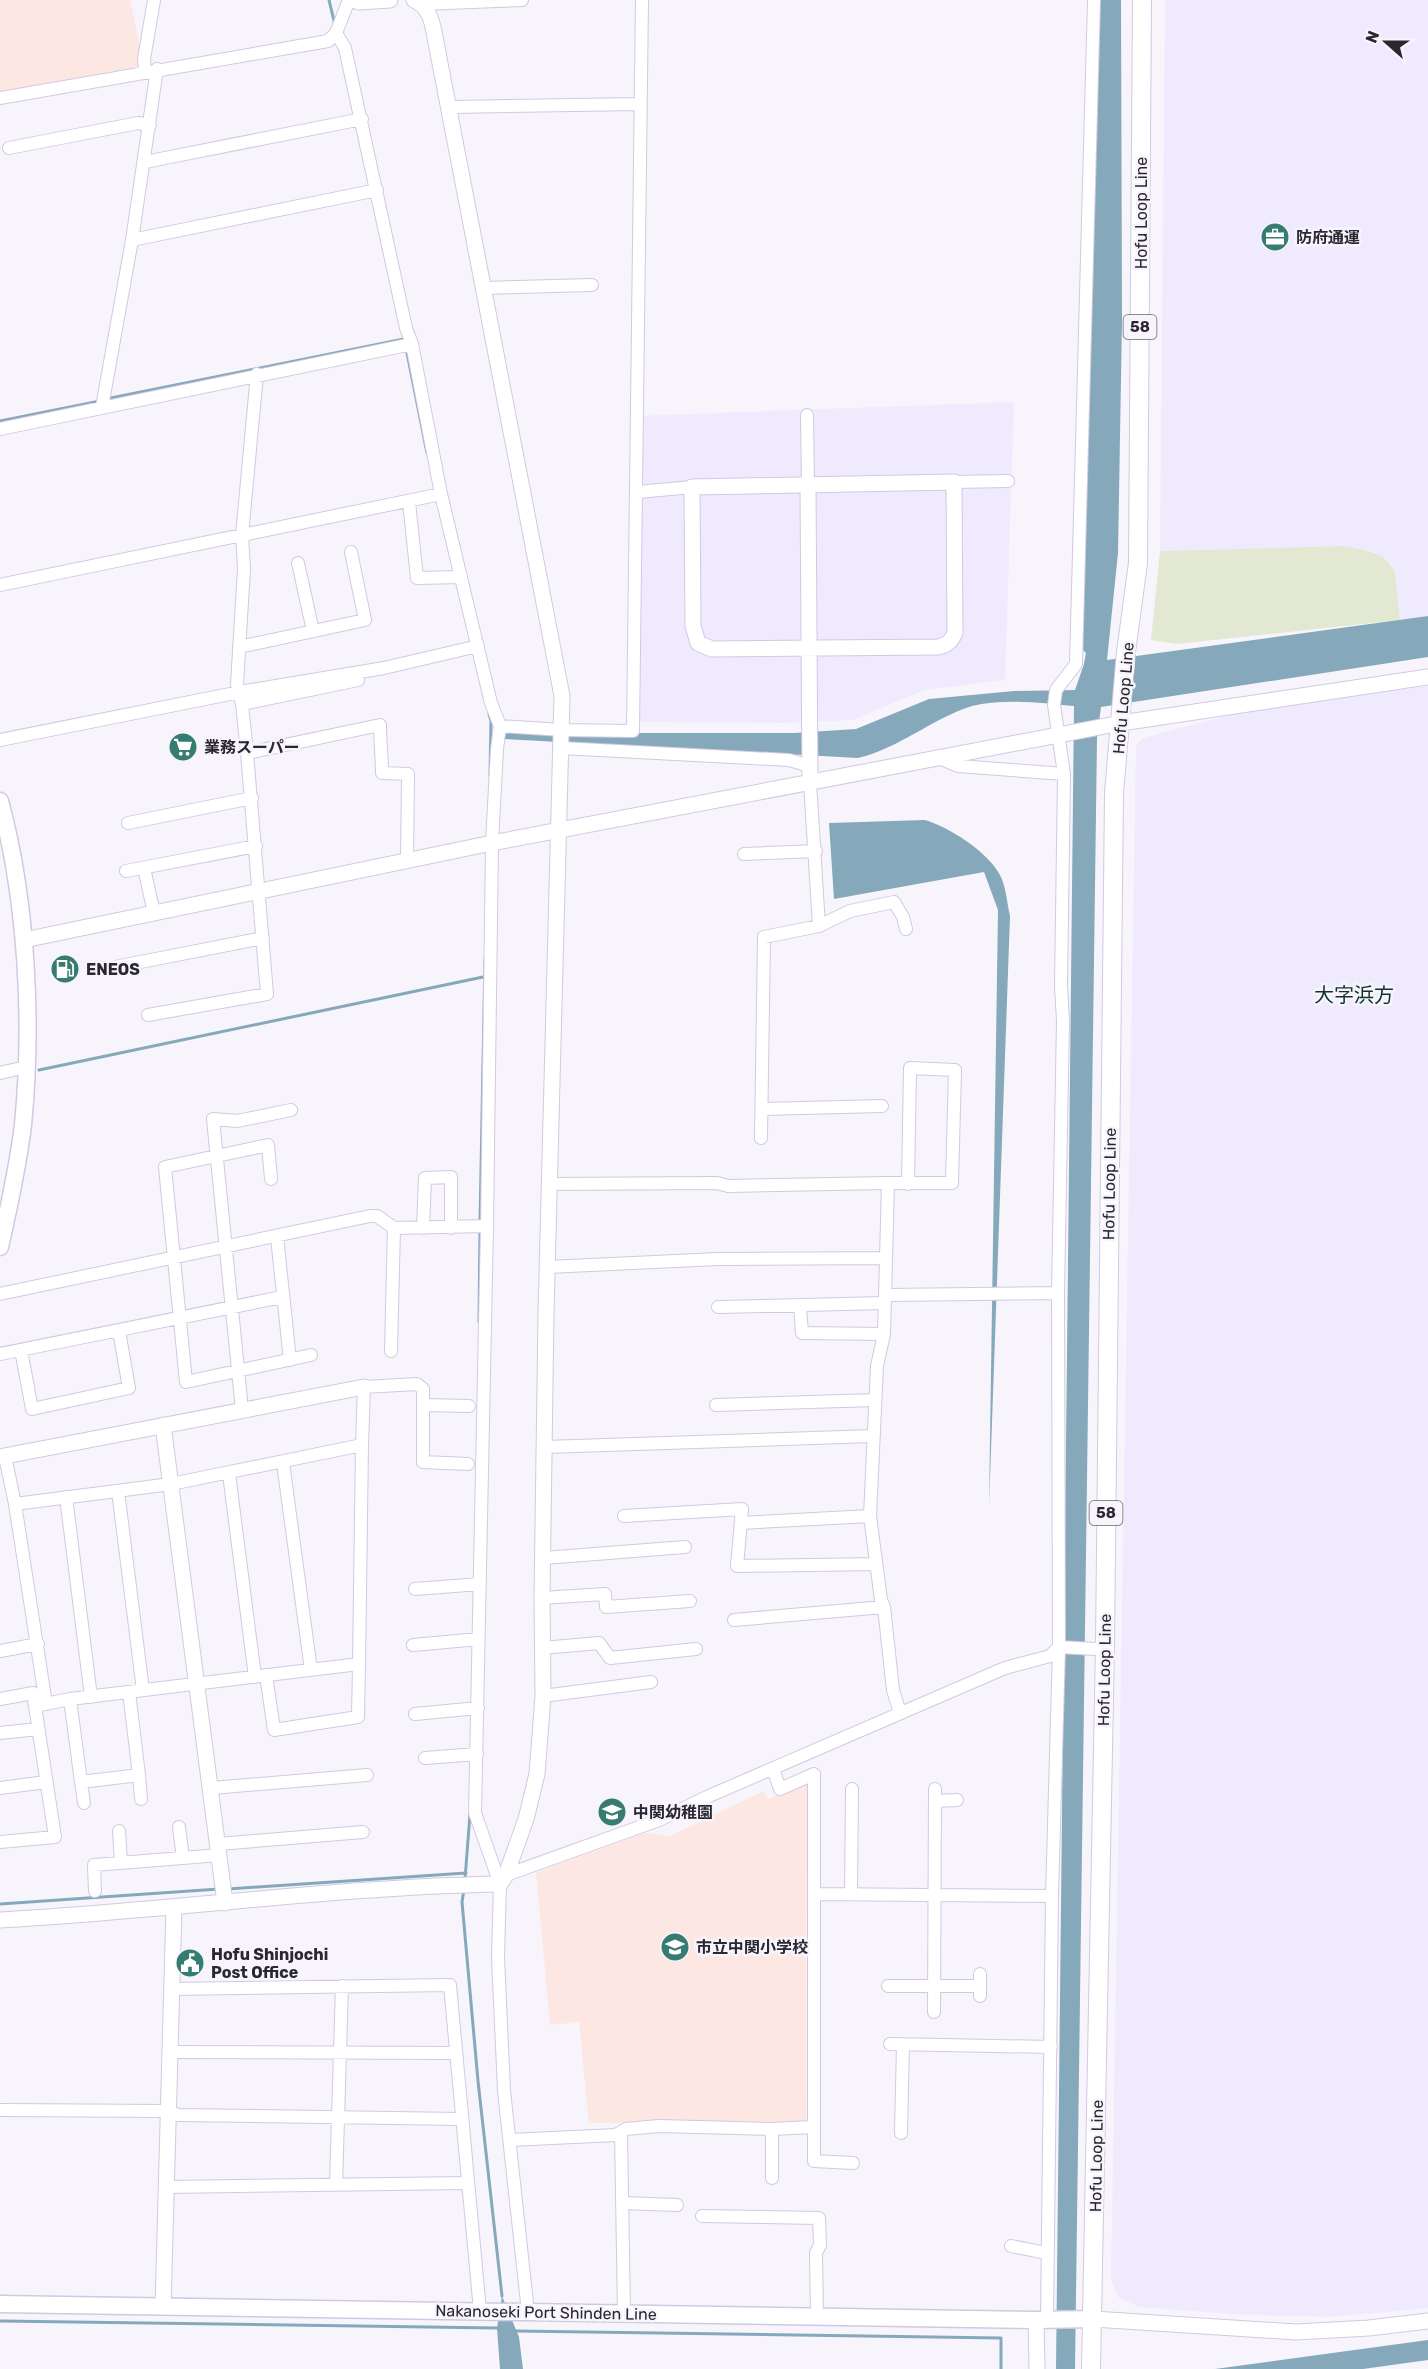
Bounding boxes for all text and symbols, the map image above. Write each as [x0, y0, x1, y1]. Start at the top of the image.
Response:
north arrow [1356, 12, 1416, 72]
text: N [1362, 28, 1383, 46]
street label: Hofu Loop Line [1132, 157, 1151, 269]
office icon: 防府通運 [1259, 221, 1291, 253]
place label: 防府通運 [1296, 228, 1360, 247]
road number: 58 [1124, 315, 1156, 339]
street label: Hofu Loop Line [1109, 641, 1138, 755]
supermarket icon: 業務スーパー [167, 731, 199, 763]
place label: 業務スーパー [204, 738, 300, 757]
fuel station icon: ENEOS [49, 953, 81, 985]
place label: ENEOS [86, 960, 140, 979]
district label: 大字浜方 [1314, 983, 1394, 1007]
street label: Hofu Loop Line [1099, 1128, 1120, 1240]
road number: 58 [1090, 1501, 1122, 1525]
street label: Hofu Loop Line [1094, 1614, 1115, 1726]
school or university icon: 中関幼稚園 [596, 1796, 628, 1828]
place label: 中関幼稚園 [633, 1803, 713, 1822]
school or university icon: 市立中関小学校 [659, 1931, 691, 1963]
place label: 市立中関小学校 [696, 1938, 808, 1957]
place label: Hofu Shinjochi Post Office [211, 1945, 328, 1982]
public building icon: Hofu Shinjochi Post Office [174, 1947, 206, 1979]
street label: Hofu Loop Line [1086, 2100, 1107, 2212]
street label: Nakanoseki Port Shinden Line [435, 2301, 657, 2324]

